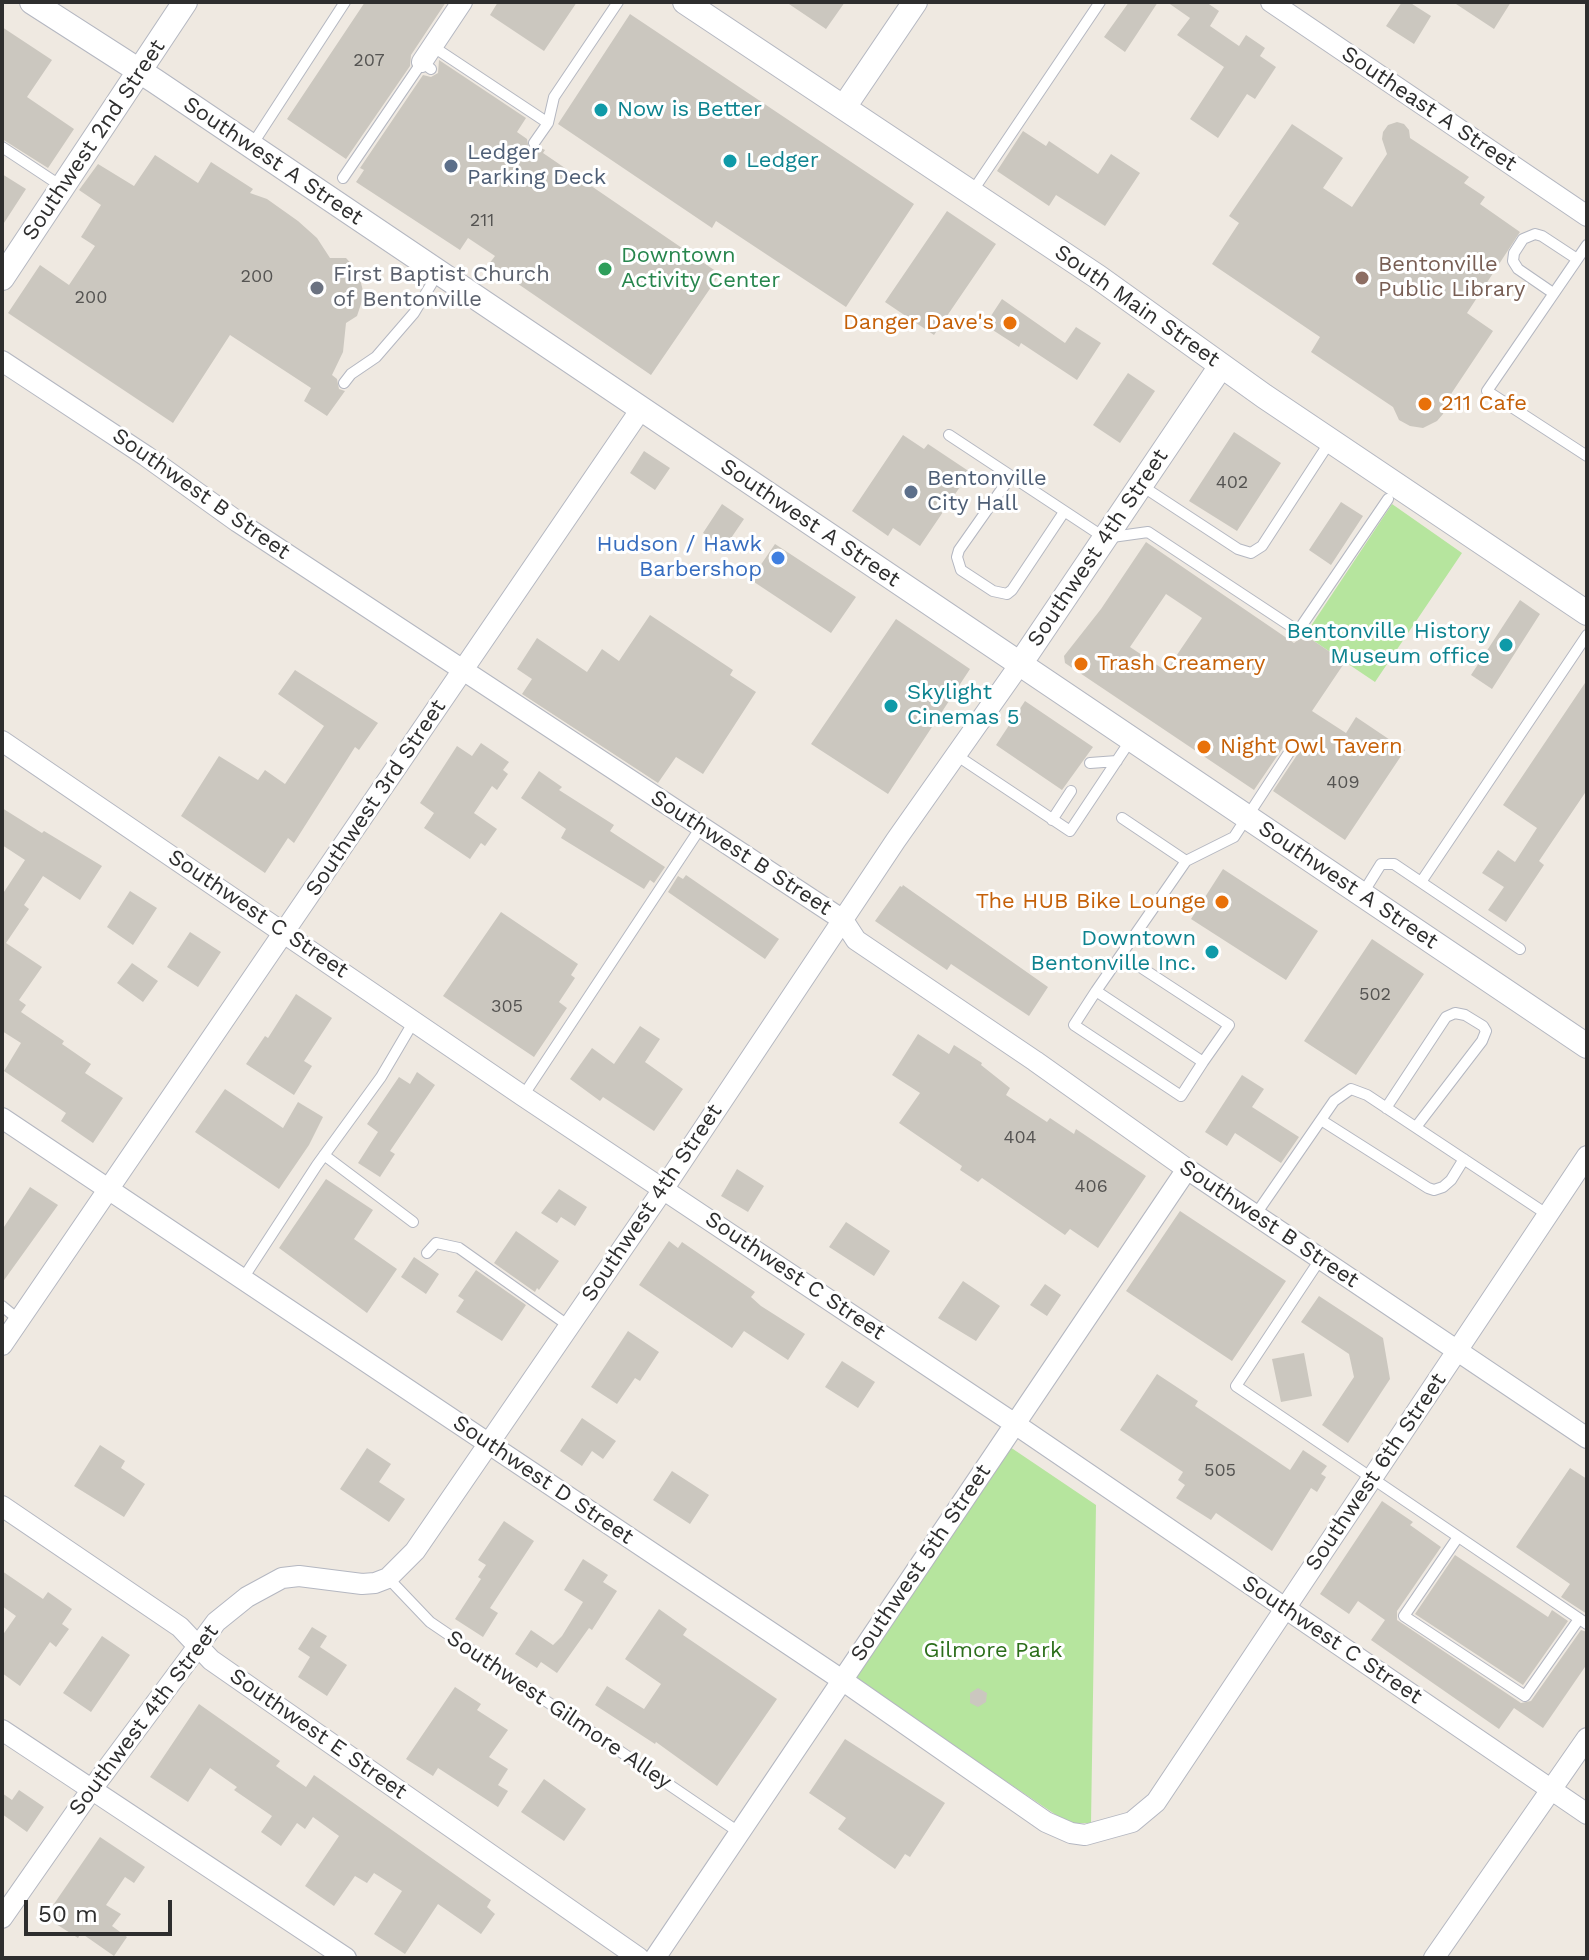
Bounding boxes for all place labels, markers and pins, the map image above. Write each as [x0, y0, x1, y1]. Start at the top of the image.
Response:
place label: Now is Better [617, 97, 762, 123]
marker: Now is Better [592, 101, 610, 119]
place label: Ledger Parking Deck [467, 140, 606, 192]
place label: Ledger [746, 148, 819, 174]
marker: Ledger [721, 152, 739, 170]
marker: Ledger Parking Deck [442, 157, 460, 175]
place label: Downtown Activity Center [621, 243, 780, 294]
place label: Bentonville Public Library [1378, 252, 1525, 304]
marker: Downtown Activity Center [596, 260, 614, 278]
place label: First Baptist Church of Bentonville [333, 262, 550, 314]
marker: Bentonville Public Library [1353, 269, 1371, 287]
marker: First Baptist Church of Bentonville [308, 279, 326, 297]
place label: Danger Dave's [843, 310, 994, 336]
marker: Danger Dave's [1001, 314, 1019, 332]
place label: 211 Cafe [1441, 391, 1527, 417]
marker: 211 Cafe [1416, 395, 1434, 413]
place label: Bentonville City Hall [927, 466, 1047, 518]
marker: Bentonville City Hall [902, 483, 920, 501]
place label: Hudson / Hawk Barbershop [597, 532, 762, 584]
marker: Hudson / Hawk Barbershop [769, 549, 787, 567]
place label: Bentonville History Museum office [1286, 619, 1490, 670]
marker: Bentonville History Museum office [1497, 636, 1515, 654]
place label: Trash Creamery [1097, 651, 1265, 677]
marker: Trash Creamery [1072, 655, 1090, 673]
place label: Skylight Cinemas 5 [907, 680, 1020, 732]
marker: Skylight Cinemas 5 [882, 697, 900, 715]
place label: Night Owl Tavern [1220, 734, 1403, 760]
marker: Night Owl Tavern [1195, 738, 1213, 756]
place label: The HUB Bike Lounge [976, 889, 1206, 915]
marker: The HUB Bike Lounge [1213, 893, 1231, 911]
place label: Downtown Bentonville Inc. [1031, 926, 1196, 978]
marker: Downtown Bentonville Inc. [1203, 943, 1221, 961]

